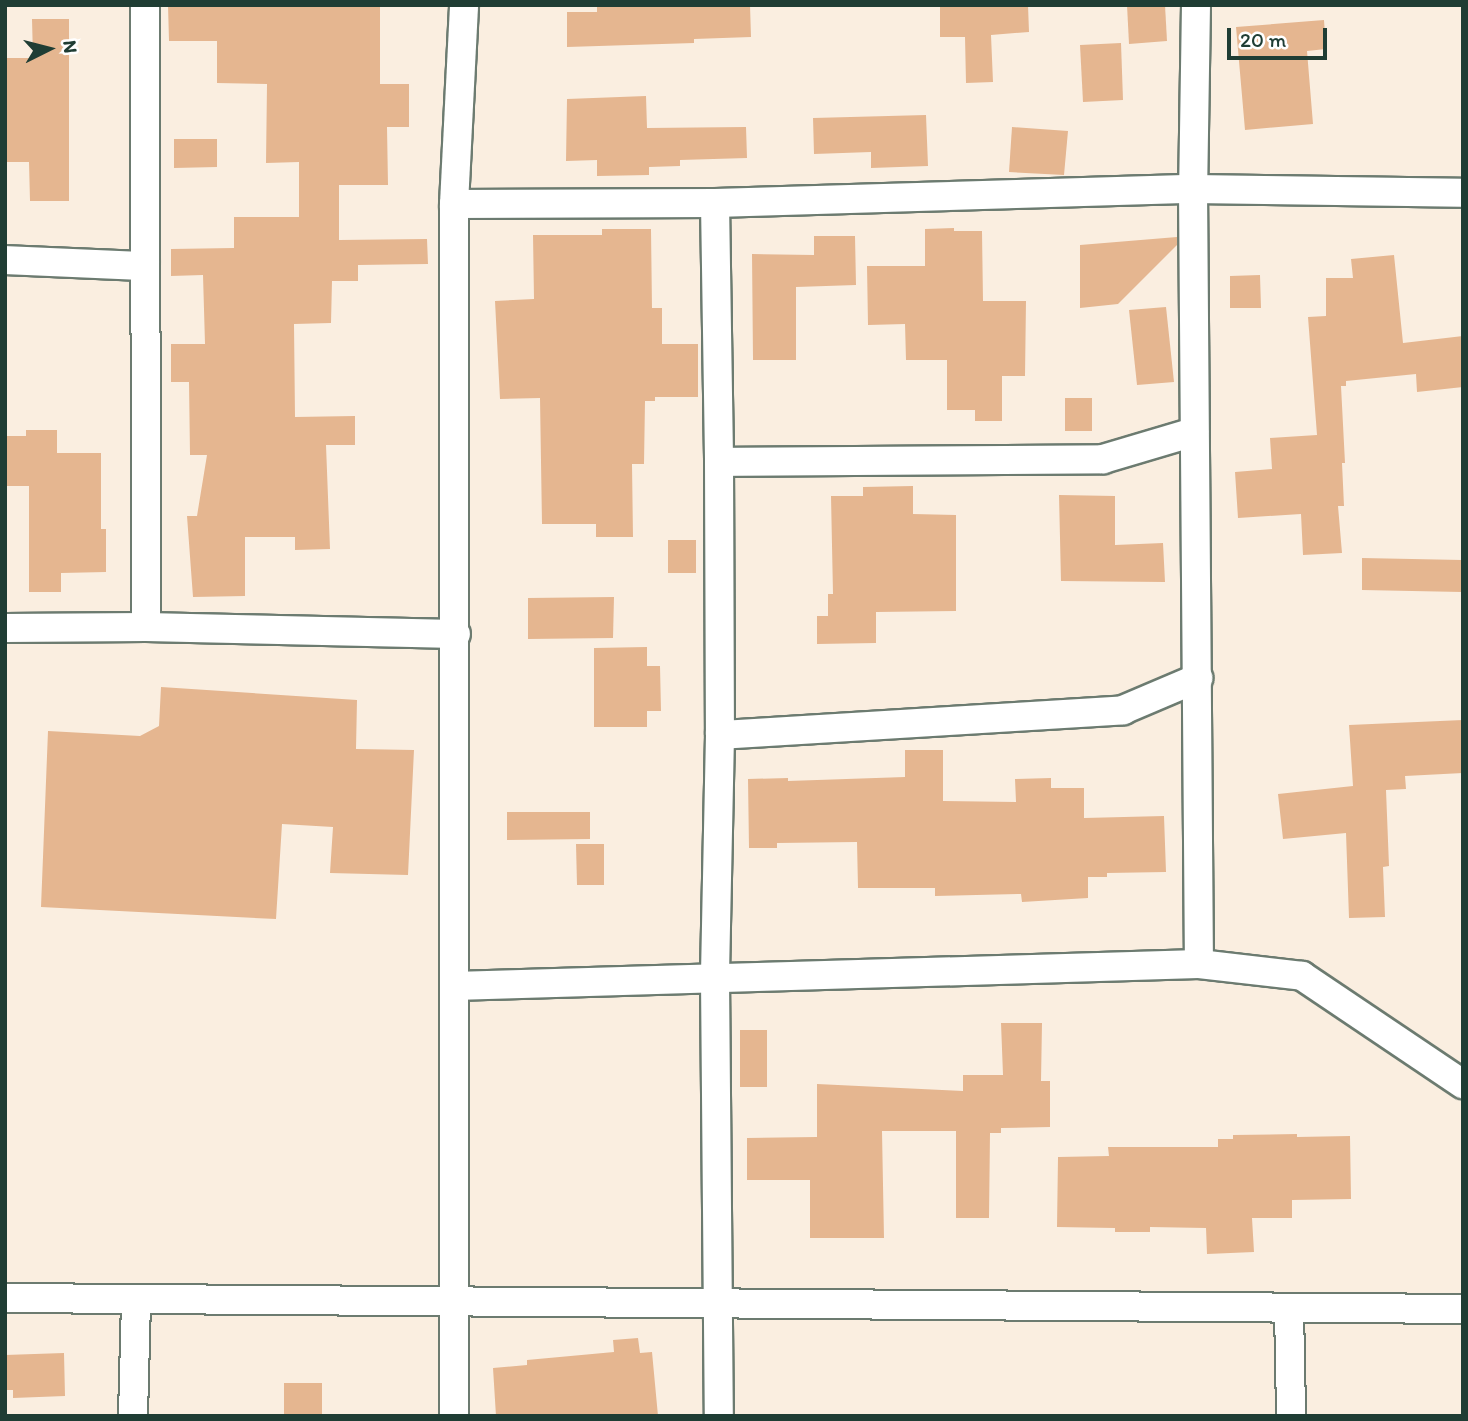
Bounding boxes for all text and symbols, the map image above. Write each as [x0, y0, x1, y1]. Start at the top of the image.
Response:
north arrow [14, 14, 84, 84]
scale bar [1230, 14, 1330, 58]
text: 20 m [1240, 27, 1286, 52]
text: N [58, 39, 82, 54]

